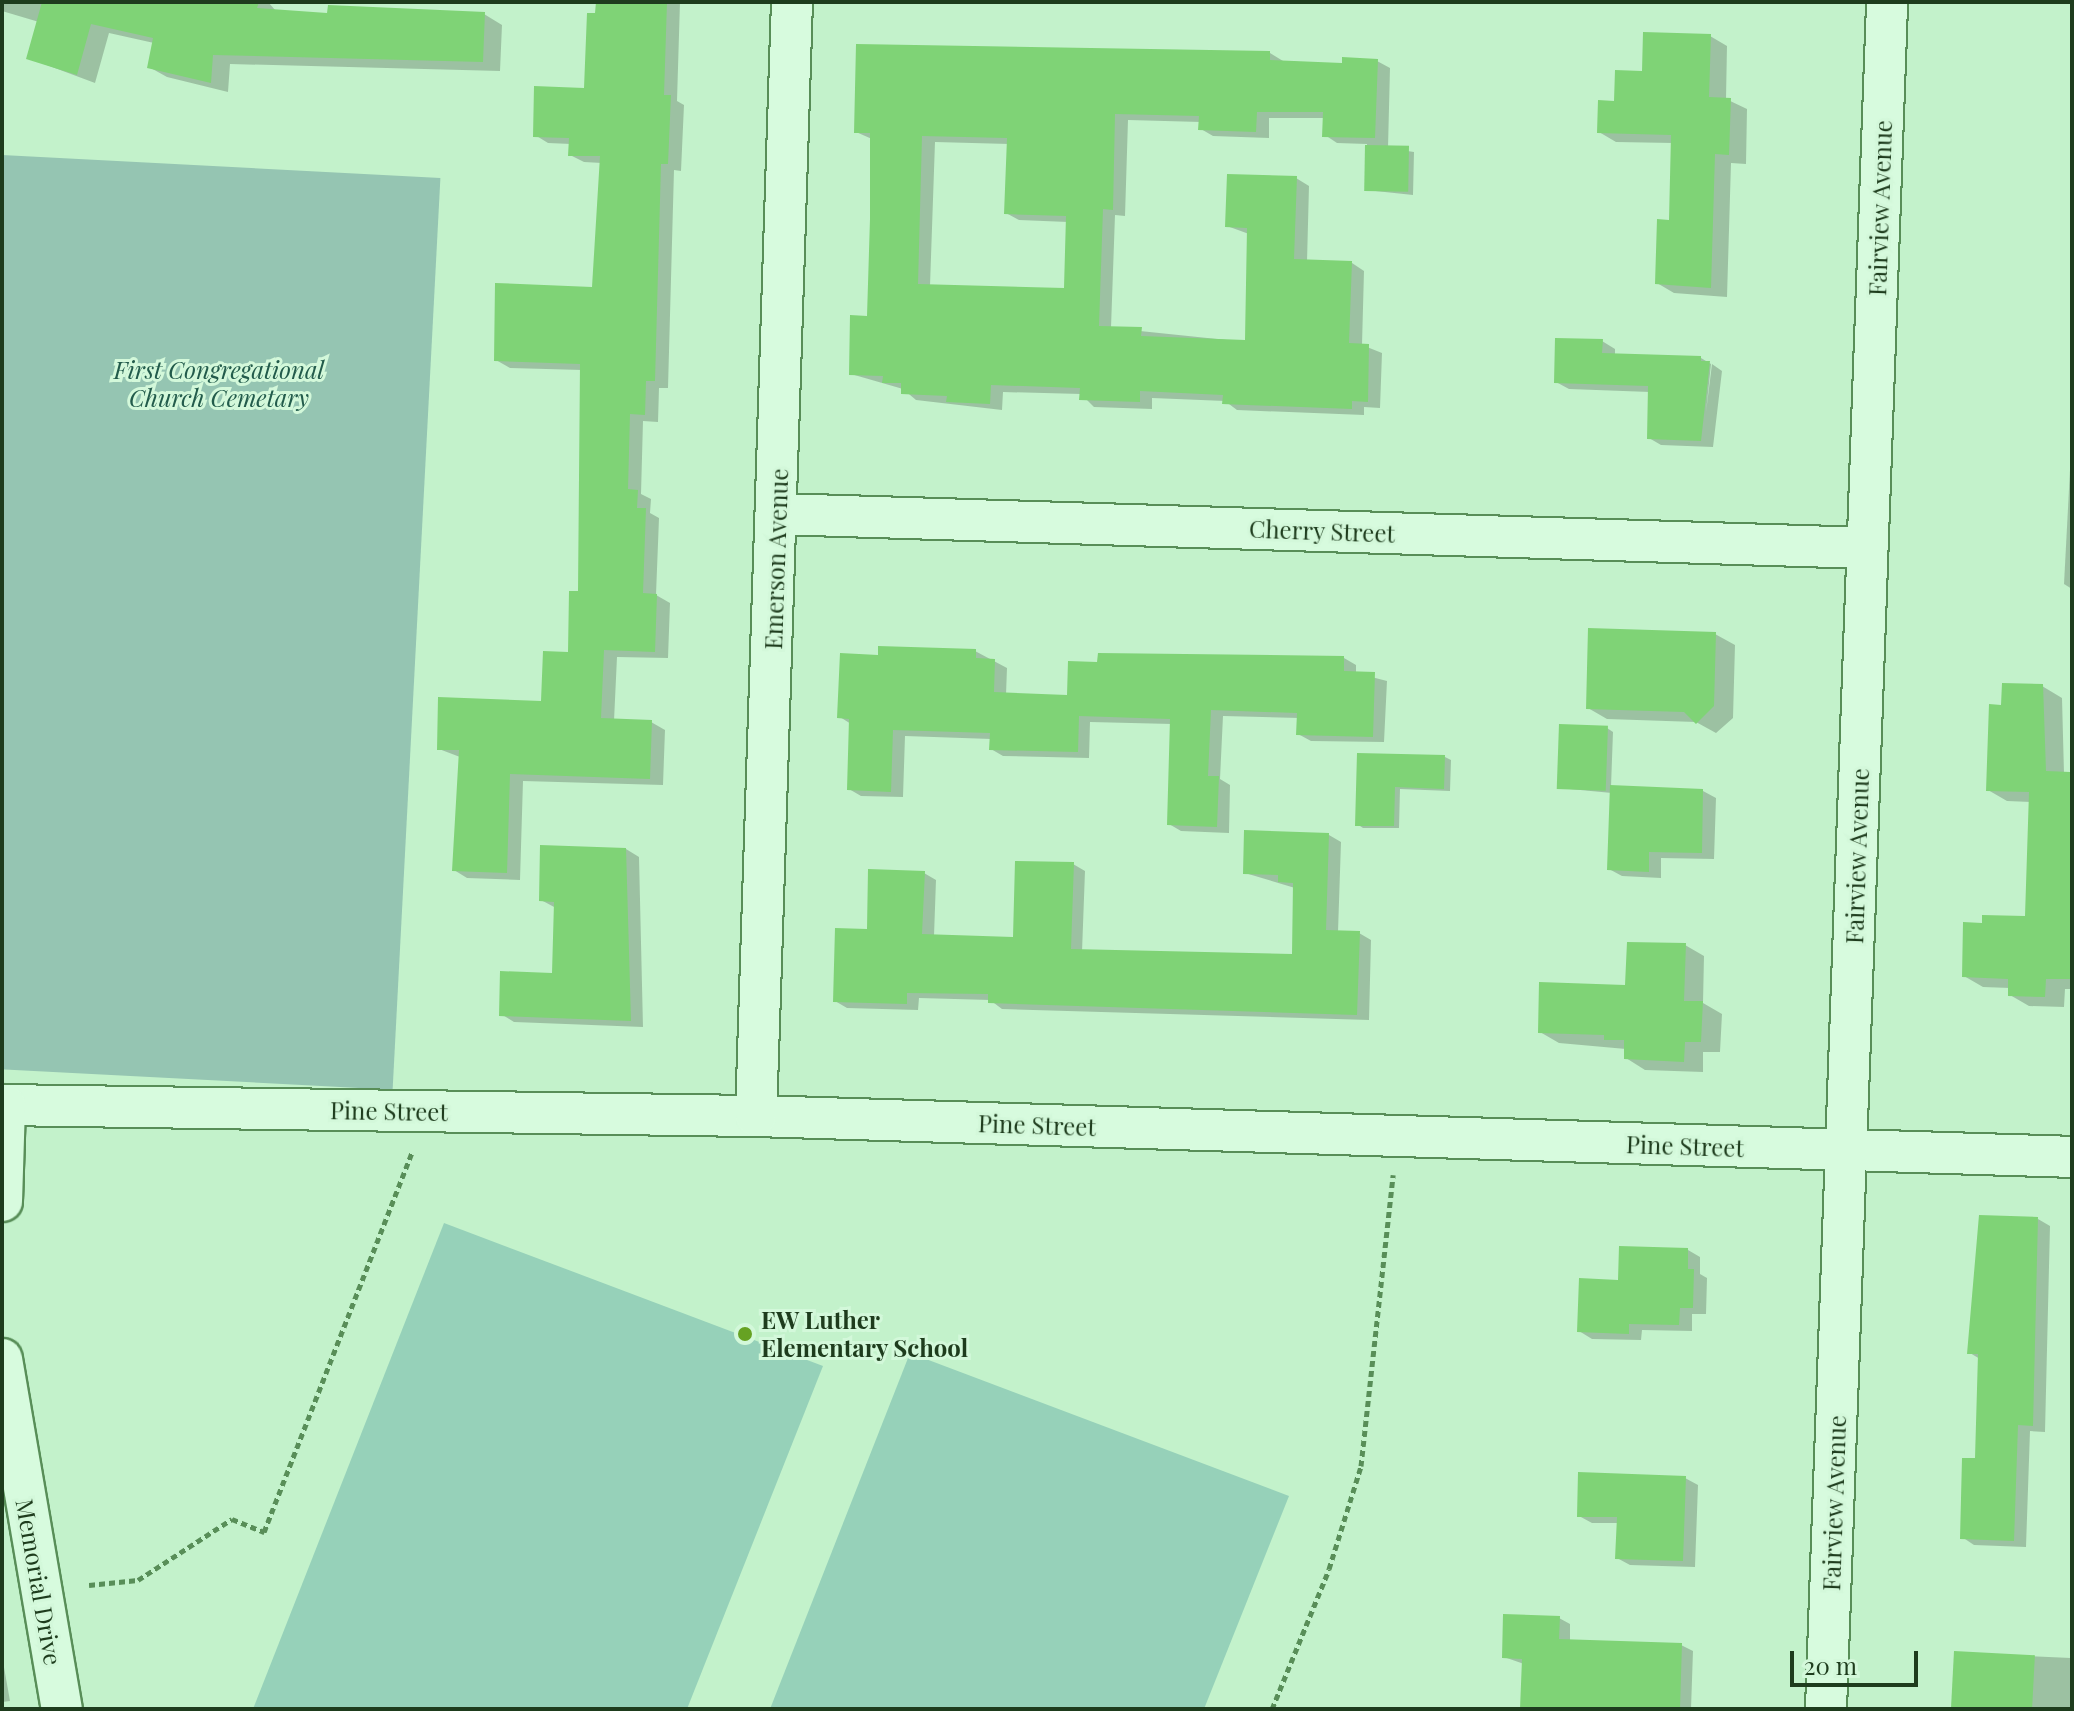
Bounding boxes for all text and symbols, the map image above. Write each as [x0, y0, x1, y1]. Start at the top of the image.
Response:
street label: Fairview Avenue [1863, 119, 1897, 297]
park label: First Congregational Church Cemetary [114, 356, 324, 412]
street label: Emerson Avenue [758, 467, 794, 651]
street label: Cherry Street [1248, 514, 1396, 548]
street label: Fairview Avenue [1840, 767, 1874, 945]
street label: Pine Street [330, 1096, 448, 1126]
street label: Pine Street [978, 1109, 1096, 1141]
street label: Pine Street [1626, 1130, 1744, 1162]
place label: EW Luther Elementary School [761, 1306, 969, 1362]
marker: EW Luther Elementary School [736, 1325, 754, 1343]
street label: Fairview Avenue [1817, 1414, 1851, 1592]
street label: Memorial Drive [10, 1497, 68, 1667]
scale bar [1794, 1635, 1922, 1685]
text: 20 m [1804, 1649, 1857, 1681]

